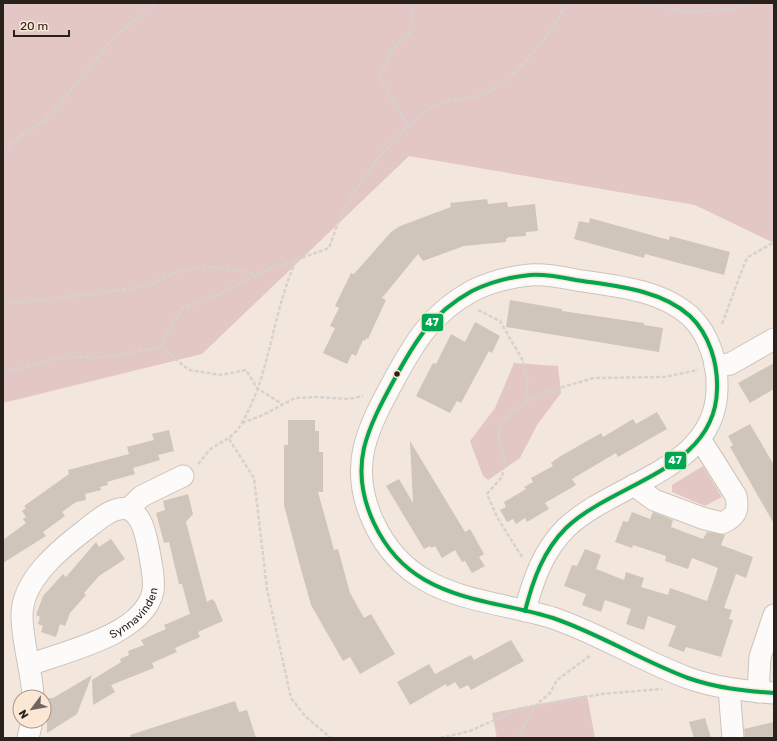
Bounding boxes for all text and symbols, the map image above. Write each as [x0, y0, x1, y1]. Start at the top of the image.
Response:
scale bar [14, 12, 69, 38]
text: 20 m [20, 19, 48, 33]
line badge: 47 [421, 313, 444, 332]
text: 47 [425, 316, 439, 329]
unlabelled marker [392, 369, 402, 379]
line badge: 47 [664, 451, 687, 470]
text: 47 [668, 454, 682, 467]
street label: Synnavinden [107, 587, 160, 641]
north arrow [12, 689, 52, 729]
text: N [16, 707, 32, 721]

